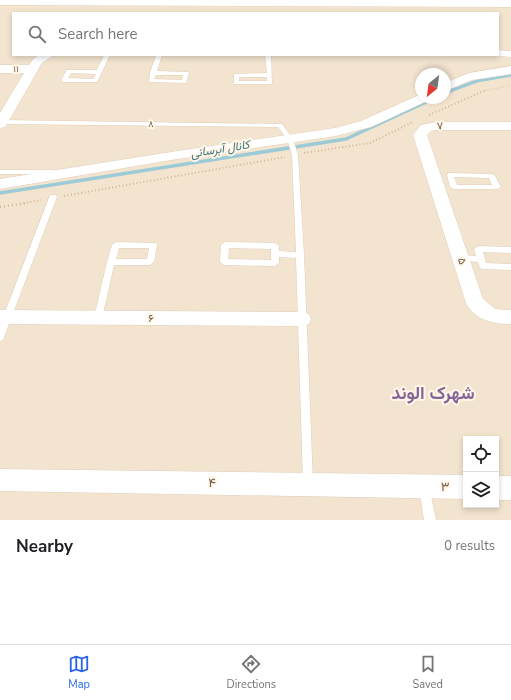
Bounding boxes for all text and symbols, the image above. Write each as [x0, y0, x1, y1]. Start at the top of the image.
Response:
search box [12, 12, 499, 56]
icon: search [26, 23, 48, 45]
text: Search here [58, 24, 138, 44]
street label: ۱۱ [13, 63, 19, 75]
north arrow [415, 68, 451, 104]
street label: ۸ [148, 118, 154, 130]
street label: ۷ [436, 118, 444, 134]
water label: کانال آبرسانی [189, 136, 253, 162]
street label: ۵ [454, 256, 470, 266]
street label: ۶ [148, 311, 154, 326]
district label: شهرک الوند [391, 381, 475, 405]
map controls [463, 436, 499, 508]
button: locate [463, 436, 499, 472]
button: layers [463, 472, 499, 508]
street label: ۴ [208, 474, 216, 492]
street label: ۳ [441, 478, 449, 496]
text: Nearby [16, 535, 73, 558]
text: 0 results [444, 537, 495, 555]
tab: Map [68, 653, 90, 692]
tab: Directions [226, 653, 276, 692]
tab: Saved [412, 653, 443, 692]

